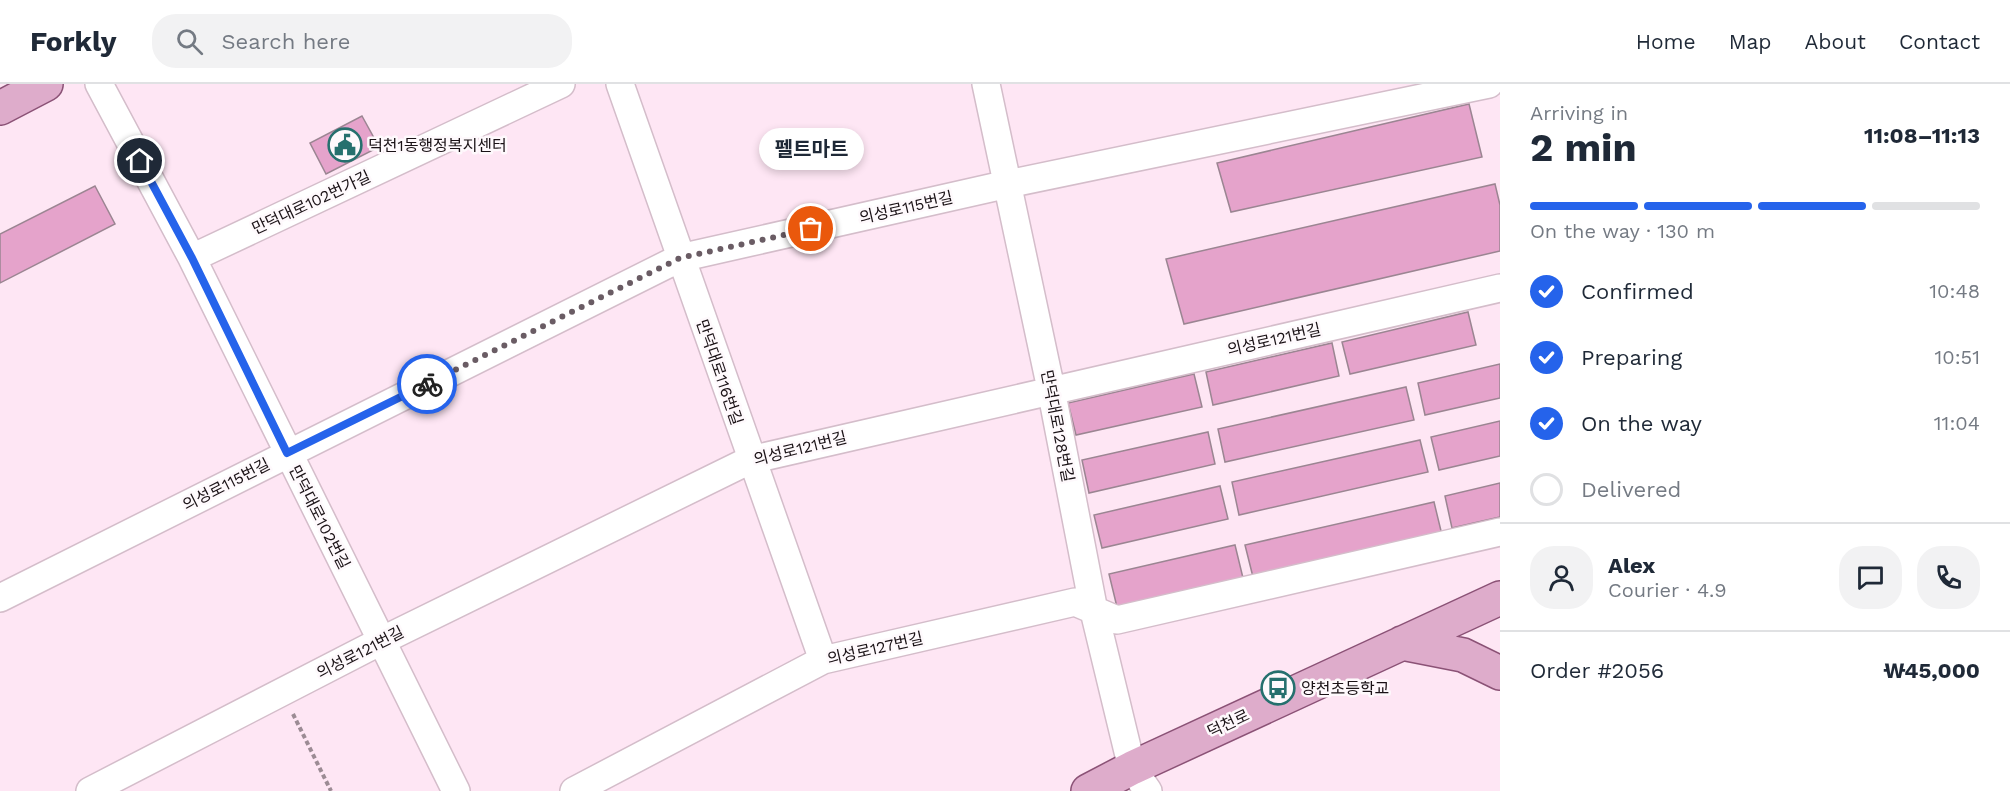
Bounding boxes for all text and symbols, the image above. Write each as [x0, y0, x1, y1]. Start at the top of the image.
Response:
search box [152, 14, 572, 68]
text: Forkly [30, 25, 116, 58]
icon: search [173, 25, 206, 58]
text: Search here [221, 29, 350, 54]
text: Home [1636, 29, 1696, 54]
text: Map [1729, 29, 1772, 54]
text: About [1805, 29, 1866, 54]
text: Contact [1899, 29, 1980, 54]
text: Arriving in [1530, 101, 1628, 125]
text: 11:08–11:13 [1864, 123, 1980, 148]
text: 2 min [1530, 125, 1637, 170]
public building icon: 덕천1동행정복지센터 [327, 127, 363, 163]
callout: 펠트마트 [758, 127, 864, 169]
pin [114, 135, 165, 186]
place label: 덕천1동행정복지센터 [368, 136, 507, 155]
text: 펠트마트 [775, 137, 848, 161]
icon: home [123, 144, 156, 177]
street label: 만덕대로102번가길 [249, 167, 373, 238]
street label: 의성로115번길 [857, 187, 955, 227]
pin [785, 203, 836, 254]
icon: bag [794, 212, 827, 245]
text: On the way · 130 m [1530, 219, 1715, 243]
icon: check [1530, 275, 1563, 308]
text: Confirmed [1581, 279, 1694, 304]
text: 10:48 [1929, 279, 1980, 303]
street label: 만덕대로116번길 [693, 317, 747, 428]
street label: 의성로121번길 [1225, 319, 1323, 359]
icon: check [1530, 341, 1563, 374]
text: Preparing [1581, 345, 1682, 370]
text: 10:51 [1934, 345, 1980, 369]
courier [397, 354, 457, 414]
icon: bike [411, 368, 444, 401]
street label: 만덕대로128번길 [1037, 368, 1078, 484]
icon: check [1530, 407, 1563, 440]
text: On the way [1581, 411, 1702, 436]
text: 11:04 [1934, 411, 1980, 435]
street label: 의성로121번길 [752, 428, 849, 469]
street label: 의성로115번길 [179, 454, 273, 515]
street label: 만덕대로102번길 [285, 462, 354, 572]
text: Delivered [1581, 477, 1681, 502]
button: person [1530, 546, 1593, 609]
button: chat [1839, 546, 1902, 609]
button: phone [1917, 546, 1980, 609]
text: Alex [1608, 553, 1655, 578]
text: Courier · 4.9 [1608, 578, 1727, 602]
street label: 의성로121번길 [313, 622, 407, 683]
street label: 의성로127번길 [825, 628, 925, 669]
text: Order #2056 [1530, 658, 1664, 683]
text: ₩45,000 [1883, 658, 1980, 683]
bus stop icon: 양천초등학교 [1260, 670, 1296, 706]
place label: 양천초등학교 [1301, 679, 1389, 698]
street label: 덕천로 [1204, 705, 1252, 741]

